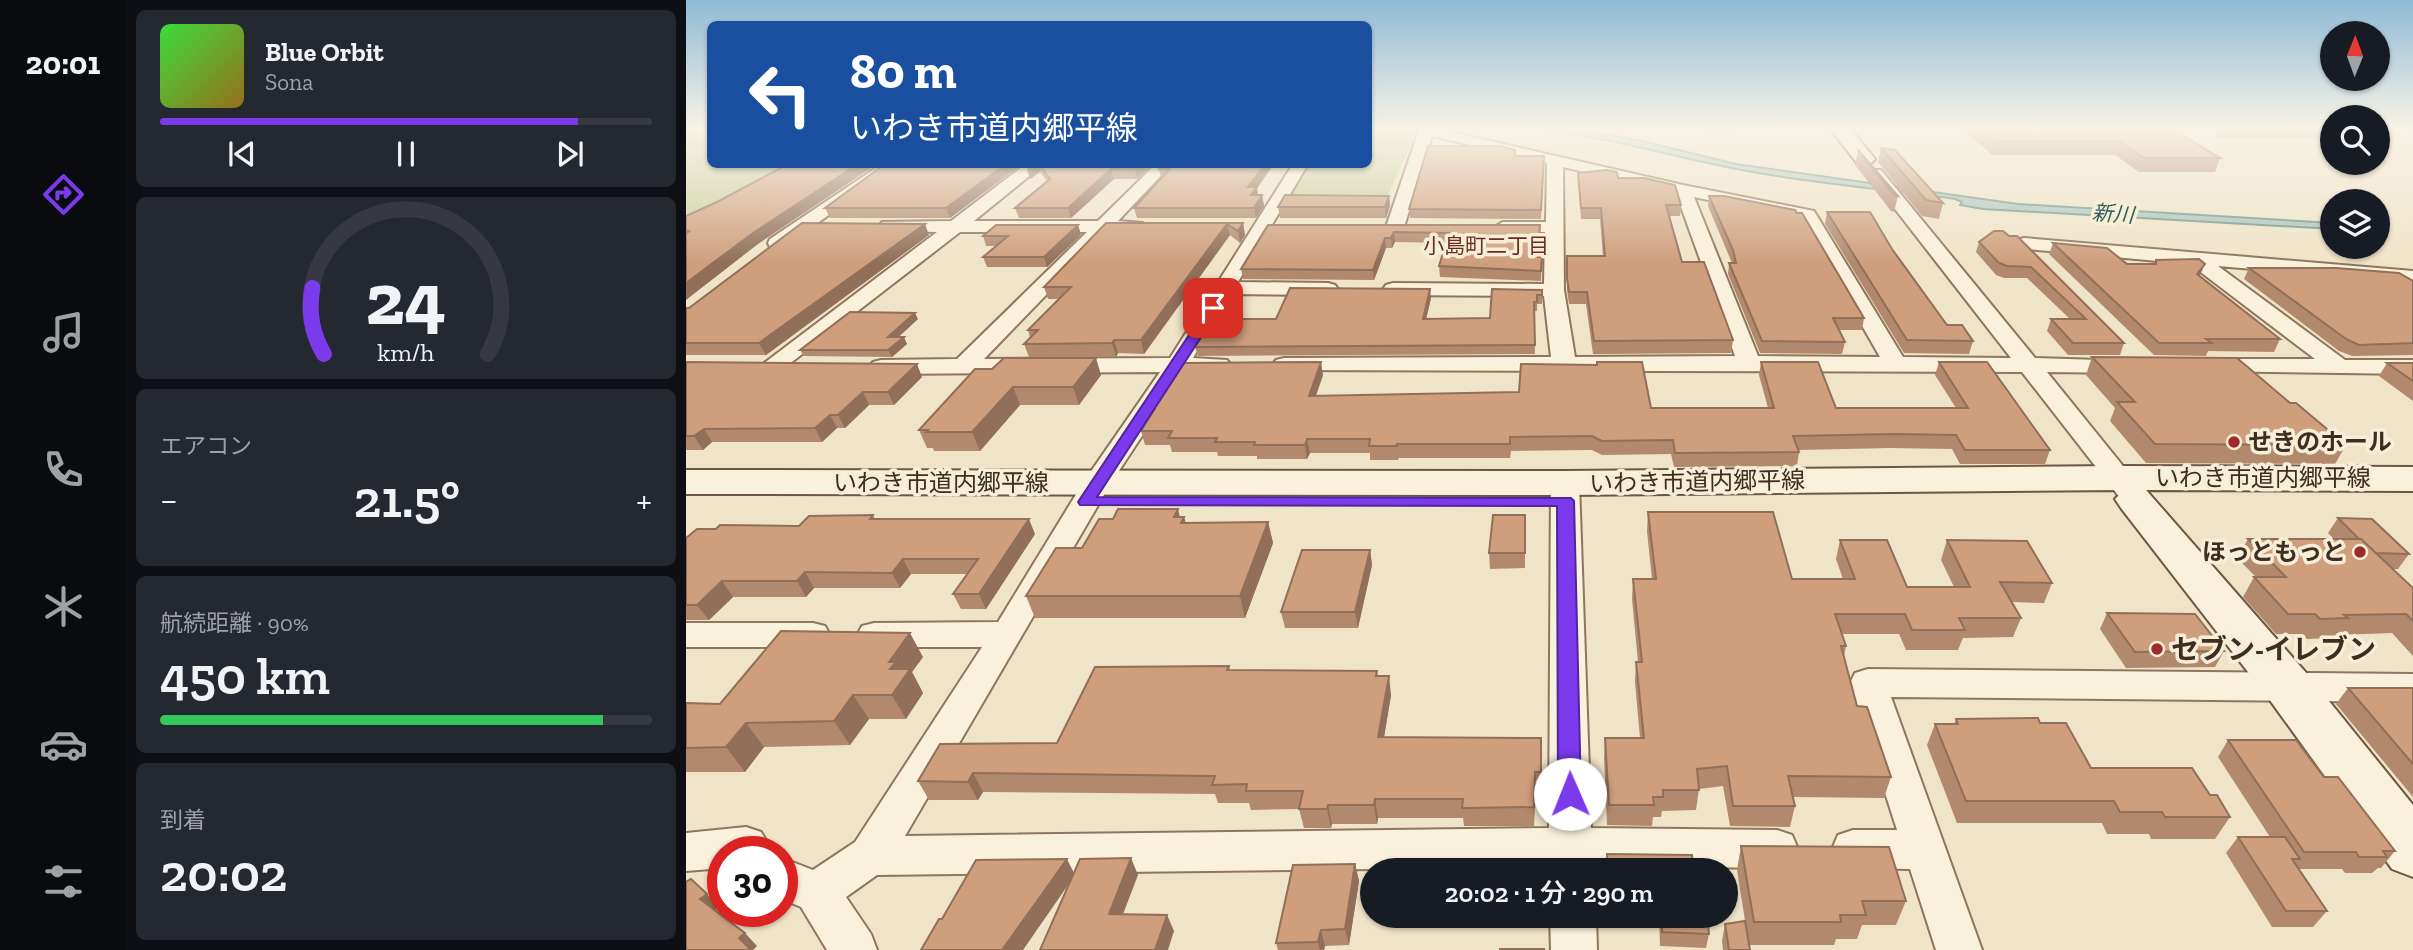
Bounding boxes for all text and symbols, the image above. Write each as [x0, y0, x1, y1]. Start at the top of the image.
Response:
north arrow [2320, 21, 2390, 91]
map controls [2320, 21, 2390, 259]
text: Blue Orbit [265, 36, 384, 68]
text: 80 m [850, 42, 957, 101]
text: 20:01 [26, 44, 100, 82]
icon: left [735, 49, 826, 140]
text: Sona [265, 68, 313, 96]
button: search [2320, 105, 2390, 175]
text: いわき市道内郷平線 [850, 109, 1138, 147]
icon: previous [223, 135, 261, 173]
icon: pause [387, 135, 425, 173]
icon: next [551, 135, 589, 173]
icon: directions [39, 170, 88, 219]
button: layers [2320, 189, 2390, 259]
water label: 新川 [2091, 200, 2137, 228]
district label: 小島町二丁目 [1423, 233, 1549, 258]
text: 24 [366, 255, 446, 343]
pin [1183, 278, 1243, 338]
icon: arrive [1194, 289, 1232, 327]
icon: music [39, 308, 88, 357]
text: km/h [377, 337, 435, 367]
place label: せきのホール [2248, 427, 2392, 456]
text: エアコン [160, 432, 252, 460]
marker: せきのホール [2226, 434, 2242, 450]
icon: phone [39, 445, 88, 494]
street label: いわき市道内郷平線 [2155, 463, 2371, 492]
street label: いわき市道内郷平線 [1589, 465, 1805, 498]
text: 21.5° [354, 468, 460, 530]
street label: いわき市道内郷平線 [833, 468, 1049, 497]
text: − [160, 477, 178, 523]
text: + [636, 477, 652, 523]
place label: ほっともっと [2202, 537, 2346, 566]
marker: ほっともっと [2352, 544, 2368, 560]
icon: climate [39, 582, 88, 631]
text: 航続距離 · 90% [160, 609, 309, 637]
place label: セブン-イレブン [2171, 633, 2376, 666]
marker: セブン-イレブン [2149, 641, 2165, 657]
text: 450 km [160, 645, 330, 707]
icon: car [39, 720, 88, 769]
position arrow [1533, 757, 1607, 831]
text: 到着 [160, 806, 206, 834]
speed limit sign: 30 [707, 836, 798, 927]
text: 20:02 [160, 842, 287, 904]
icon: filters [39, 857, 88, 906]
text: 20:02 · 1 分 · 290 m [1445, 877, 1653, 909]

